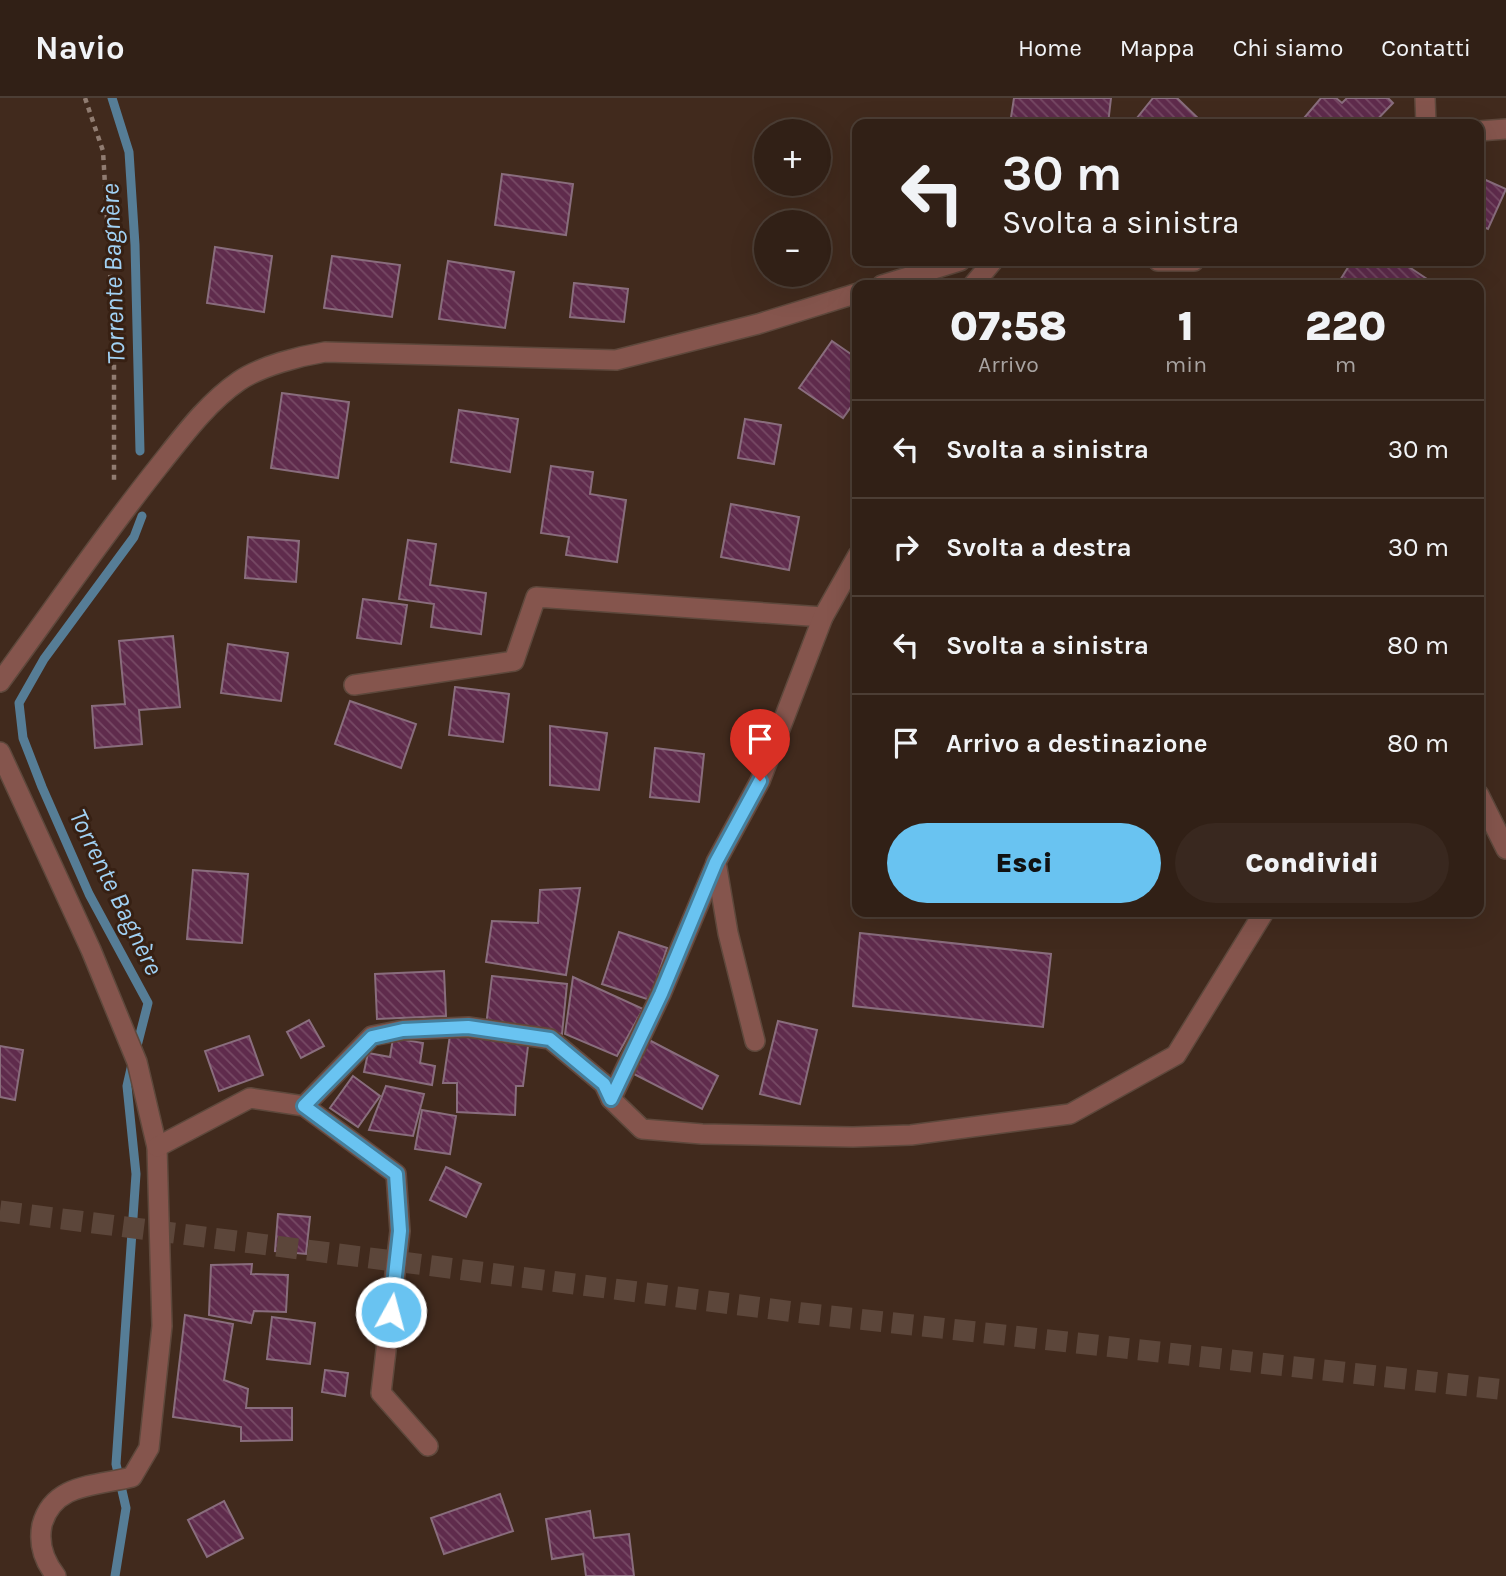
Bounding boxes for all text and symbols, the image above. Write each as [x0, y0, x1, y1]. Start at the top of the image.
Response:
text: Navio [35, 29, 125, 67]
text: Home [1018, 34, 1082, 62]
text: Mappa [1120, 34, 1195, 62]
text: Chi siamo [1233, 34, 1343, 62]
text: Contatti [1381, 34, 1471, 62]
map controls [754, 119, 831, 287]
button: + [754, 119, 831, 196]
text: 30 m [1002, 145, 1122, 202]
icon: left [887, 147, 978, 238]
water label: Torrente Bagnère [94, 183, 132, 365]
text: Svolta a sinistra [1002, 204, 1240, 241]
button: − [754, 210, 831, 287]
text: 07:58 [950, 301, 1067, 351]
text: 1 [1178, 301, 1194, 351]
text: 220 [1305, 301, 1386, 351]
text: Arrivo [978, 351, 1039, 378]
text: min [1165, 351, 1207, 378]
text: m [1335, 351, 1356, 378]
icon: left [887, 430, 925, 468]
text: Svolta a sinistra [946, 434, 1149, 465]
text: 30 m [1388, 434, 1449, 465]
icon: right [887, 528, 925, 566]
text: Svolta a destra [946, 532, 1132, 563]
text: 30 m [1388, 532, 1449, 563]
icon: left [887, 626, 925, 664]
text: Svolta a sinistra [946, 630, 1149, 661]
text: 80 m [1387, 630, 1449, 661]
pin [730, 709, 790, 781]
icon: arrive [741, 720, 779, 758]
icon: arrive [887, 724, 925, 762]
text: Arrivo a destinazione [946, 728, 1208, 759]
text: 80 m [1387, 728, 1449, 759]
water label: Torrente Bagnère [62, 804, 170, 980]
button: Esci [887, 823, 1161, 903]
button: Condividi [1175, 823, 1449, 903]
position arrow [354, 1275, 428, 1349]

